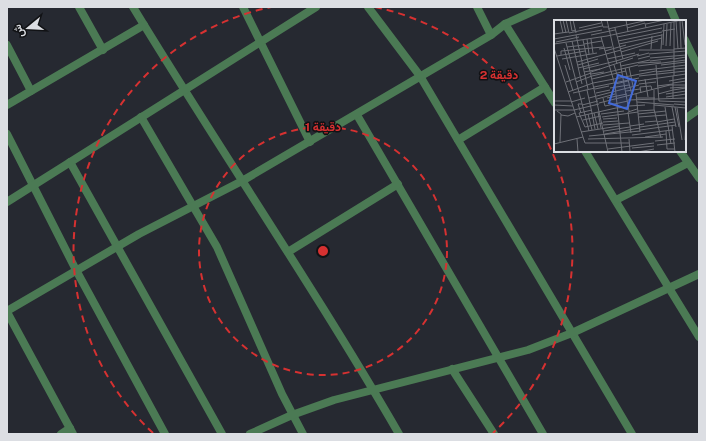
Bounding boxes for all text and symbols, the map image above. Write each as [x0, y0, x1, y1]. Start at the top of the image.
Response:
north arrow [8, 8, 48, 48]
inset map [554, 20, 686, 152]
text: ش [11, 23, 27, 39]
text: 2 دقيقة [480, 68, 518, 82]
text: 1 دقيقة [305, 120, 341, 134]
centre of rings [316, 244, 330, 258]

